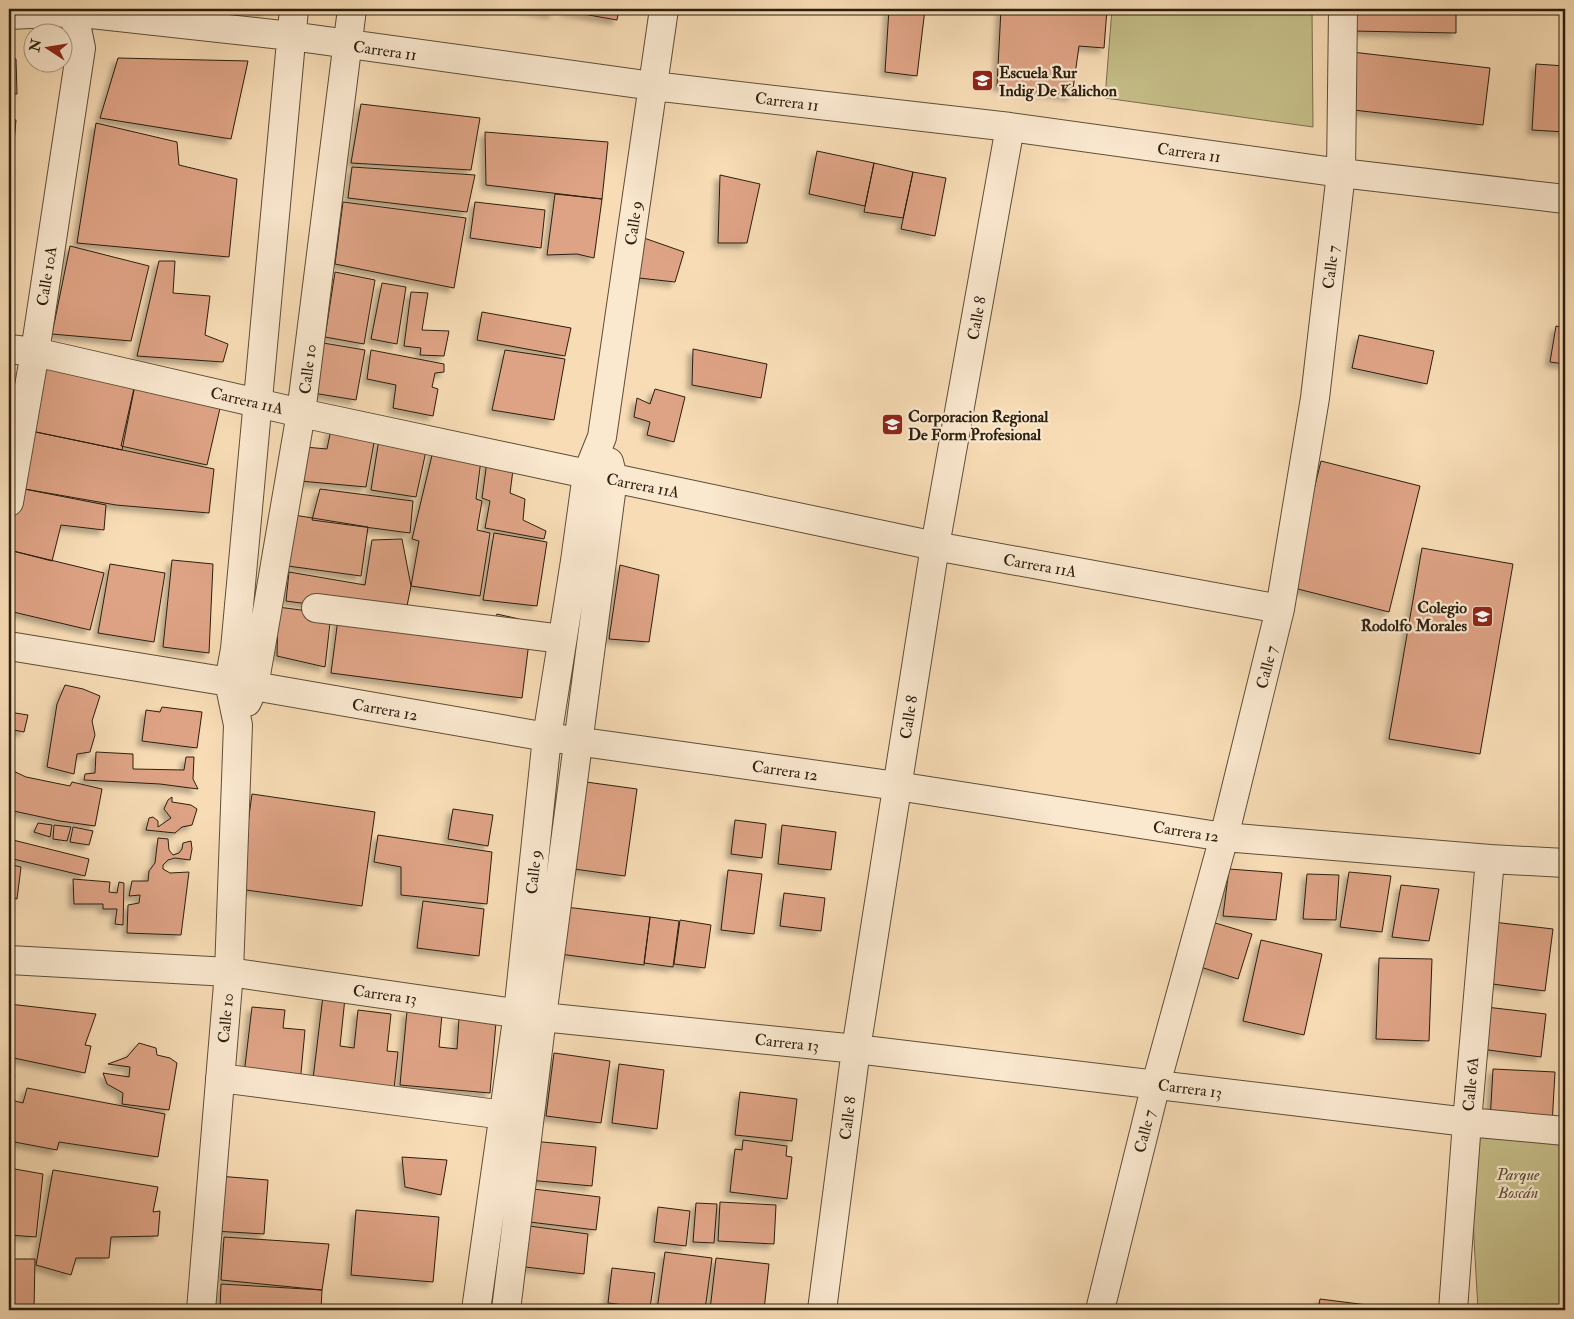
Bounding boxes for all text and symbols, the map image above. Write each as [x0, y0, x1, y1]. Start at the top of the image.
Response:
north arrow [22, 22, 72, 72]
text: N [26, 37, 45, 54]
street label: Carrera 11 [352, 37, 418, 65]
place label: Escuela Rur Indig De Kalichon [999, 63, 1118, 102]
school or university icon: Escuela Rur Indig De Kalichon [971, 69, 995, 93]
street label: Carrera 11 [754, 88, 820, 116]
street label: Carrera 11 [1156, 139, 1222, 167]
street label: Calle 9 [621, 200, 647, 247]
street label: Calle 7 [1318, 244, 1344, 290]
street label: Calle 10A [32, 245, 62, 308]
street label: Calle 8 [963, 294, 991, 342]
street label: Calle 10 [295, 343, 321, 395]
street label: Carrera 11A [208, 383, 285, 419]
place label: Corporacion Regional De Form Profesional [908, 407, 1049, 445]
school or university icon: Corporacion Regional De Form Profesional [880, 413, 904, 437]
street label: Carrera 11A [604, 469, 681, 503]
street label: Carrera 11A [1002, 550, 1078, 582]
place label: Colegio Rodolfo Morales [1361, 598, 1468, 636]
school or university icon: Colegio Rodolfo Morales [1471, 604, 1495, 628]
street label: Calle 7 [1252, 643, 1282, 691]
street label: Calle 8 [896, 693, 922, 740]
street label: Carrera 12 [350, 694, 419, 726]
street label: Carrera 12 [751, 756, 819, 786]
street label: Carrera 12 [1151, 817, 1220, 847]
street label: Calle 9 [522, 849, 546, 895]
street label: Carrera 13 [352, 981, 418, 1009]
street label: Calle 10 [214, 992, 238, 1044]
street label: Carrera 13 [754, 1030, 820, 1056]
street label: Calle 6A [1459, 1056, 1483, 1112]
street label: Carrera 13 [1157, 1075, 1223, 1103]
street label: Calle 8 [835, 1095, 861, 1141]
street label: Calle 7 [1130, 1107, 1160, 1155]
park label: Parque Boscán [1496, 1165, 1540, 1203]

